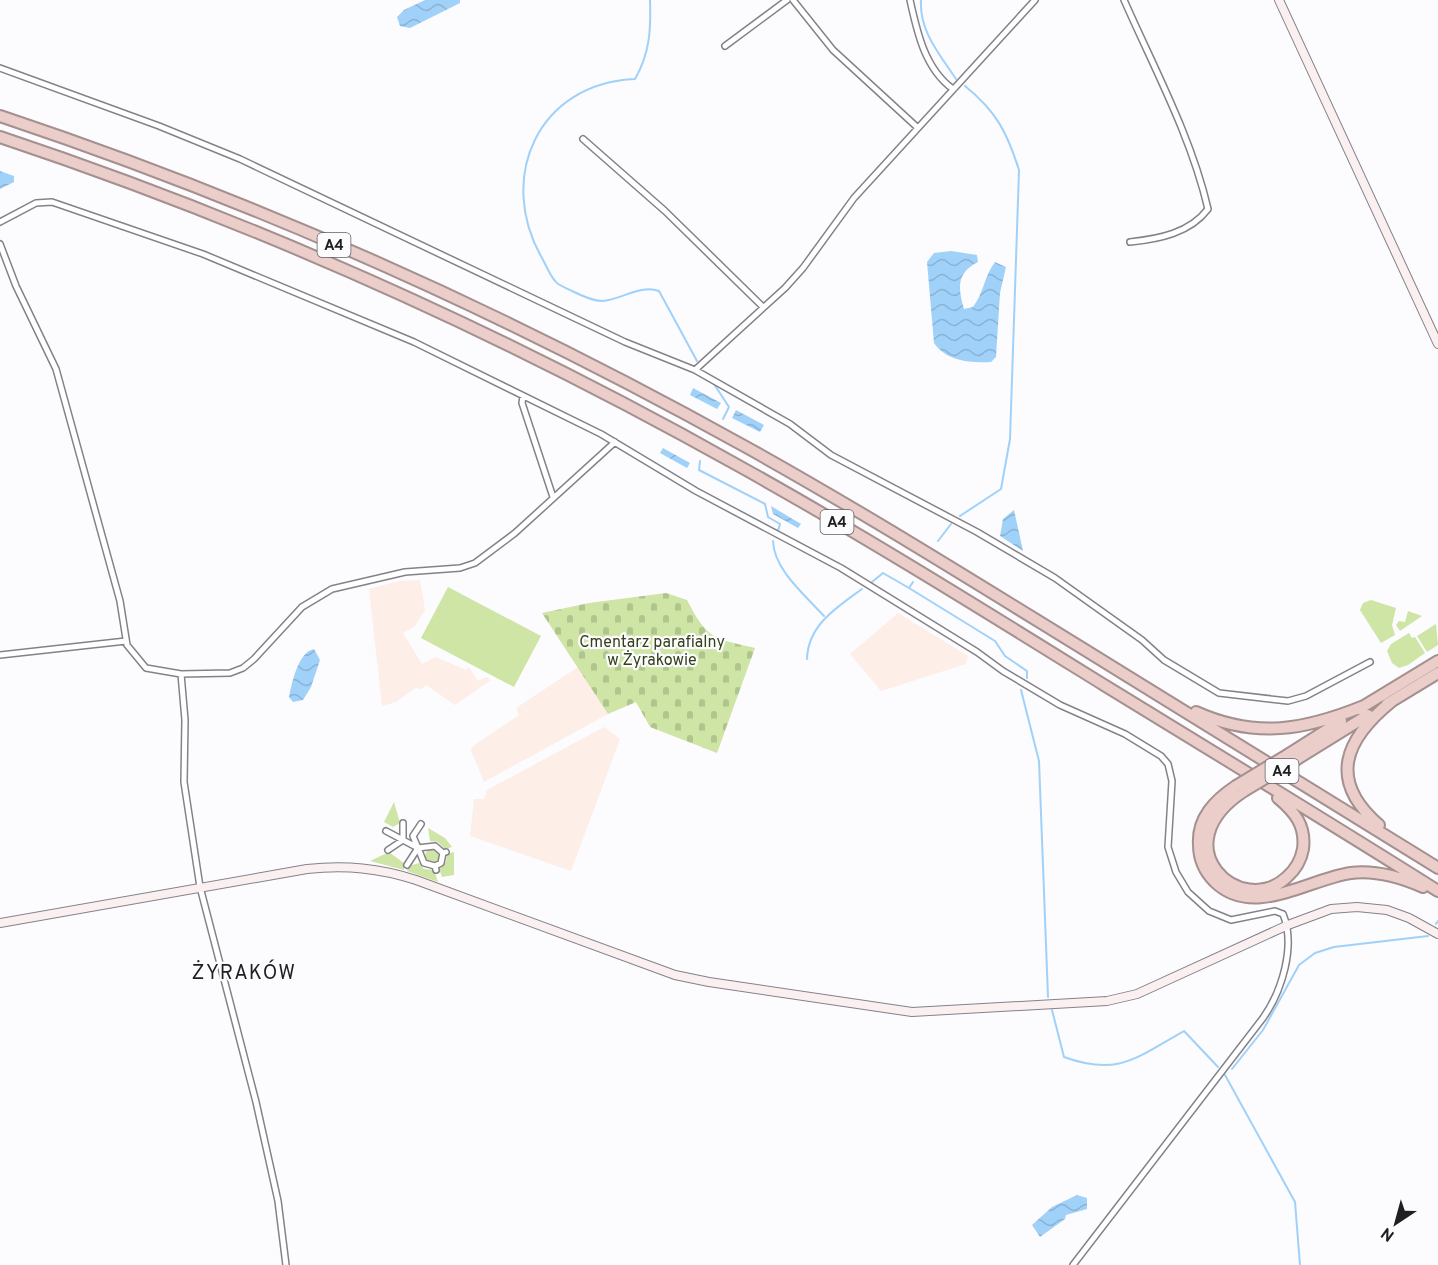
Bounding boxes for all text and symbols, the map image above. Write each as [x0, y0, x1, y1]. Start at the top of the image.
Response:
road number: A4 [318, 233, 350, 257]
road number: A4 [820, 510, 854, 534]
park label: Cmentarz parafialny w Żyrakowie [579, 633, 725, 671]
road number: A4 [1266, 759, 1298, 783]
district label: ŻYRAKÓW [191, 959, 297, 987]
north arrow [1366, 1193, 1426, 1253]
text: N [1378, 1222, 1399, 1245]

